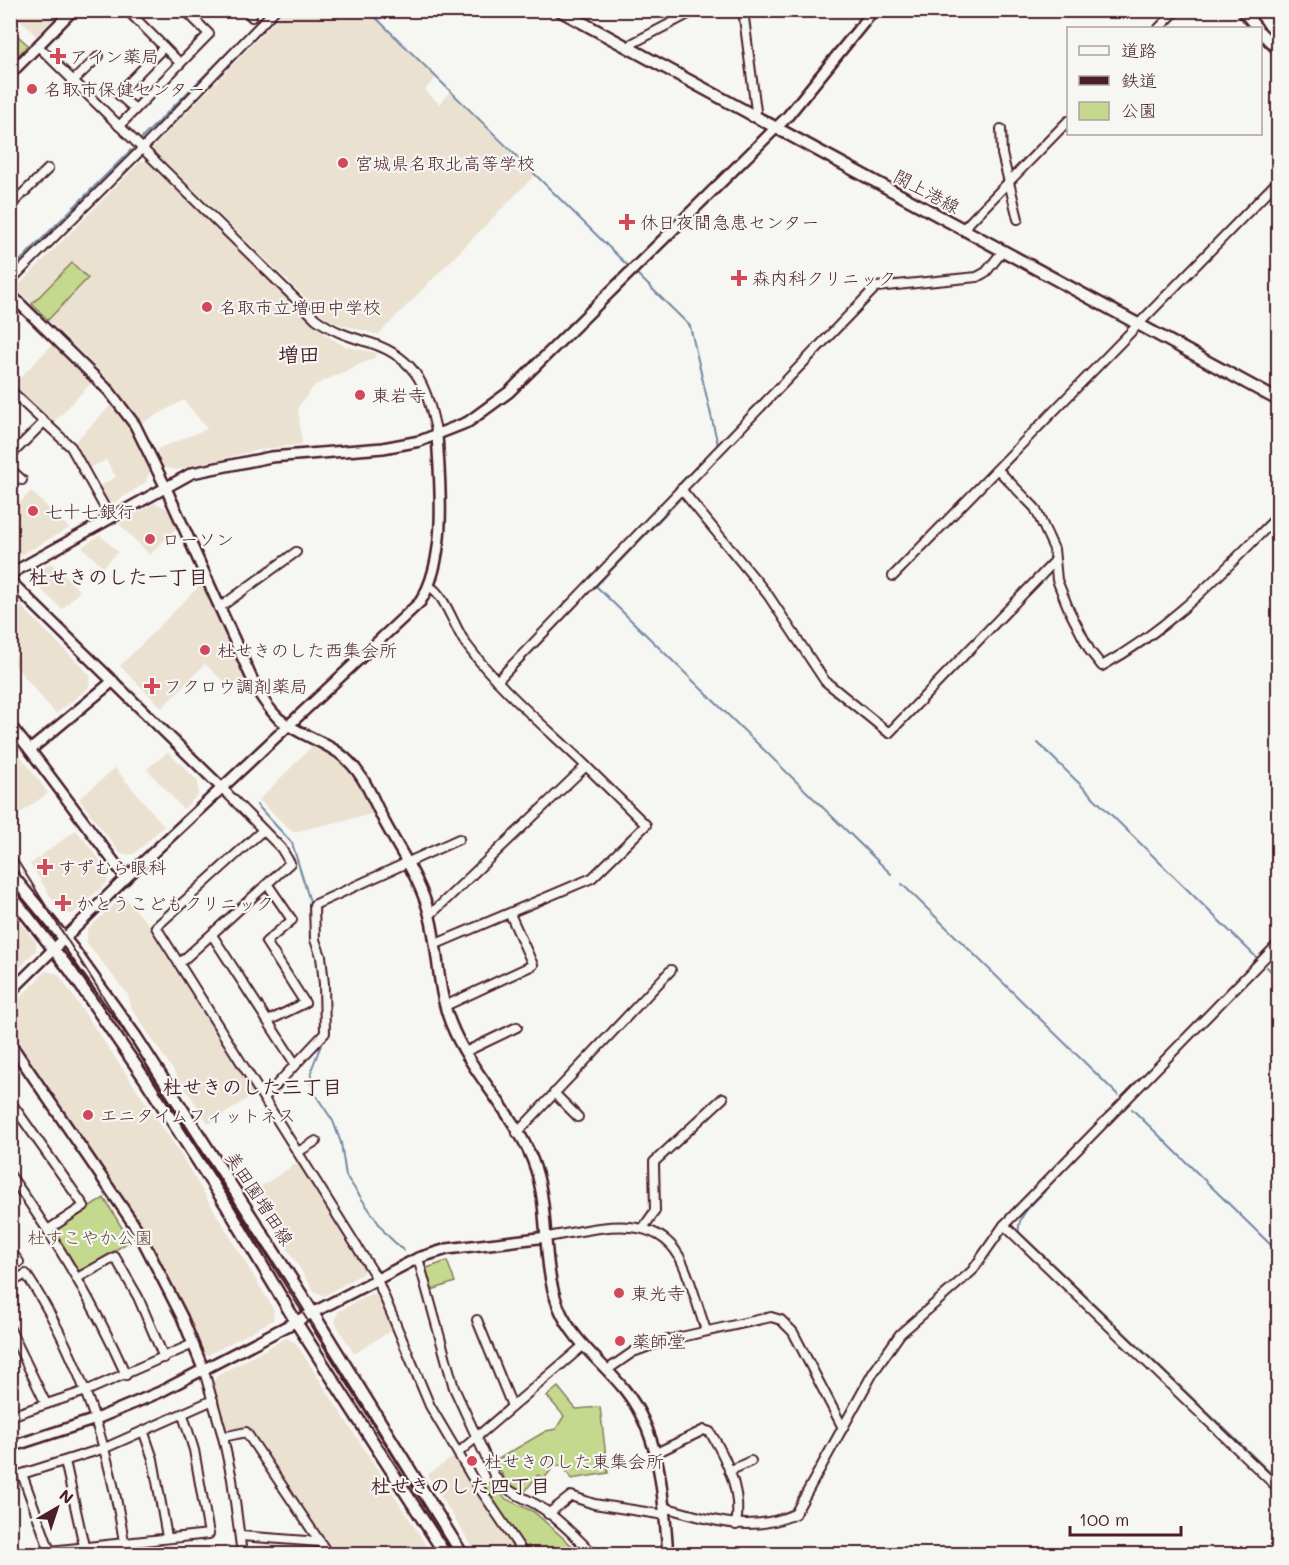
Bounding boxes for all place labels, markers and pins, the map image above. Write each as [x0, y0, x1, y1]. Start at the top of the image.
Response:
place label: アイン薬局 [70, 44, 159, 68]
marker: アイン薬局 [51, 49, 65, 63]
place label: 名取市保健センター [44, 77, 205, 101]
marker: 名取市保健センター [25, 82, 39, 96]
place label: 宮城県名取北高等学校 [355, 151, 535, 175]
marker: 宮城県名取北高等学校 [336, 156, 350, 170]
place label: 休日夜間急患センター [640, 210, 819, 234]
marker: 休日夜間急患センター [618, 213, 636, 231]
place label: 森内科クリニック [752, 266, 896, 290]
marker: 森内科クリニック [730, 269, 748, 287]
place label: 名取市立増田中学校 [219, 295, 381, 319]
marker: 名取市立増田中学校 [200, 300, 214, 314]
place label: 東岩寺 [372, 383, 426, 407]
marker: 東岩寺 [353, 388, 367, 402]
place label: 七十七銀行 [45, 499, 135, 523]
marker: 七十七銀行 [26, 504, 40, 518]
place label: ローソン [162, 527, 234, 551]
marker: ローソン [143, 532, 157, 546]
place label: 杜せきのした西集会所 [217, 638, 397, 662]
marker: 杜せきのした西集会所 [198, 643, 212, 657]
place label: フクロウ調剤薬局 [164, 674, 308, 698]
marker: フクロウ調剤薬局 [145, 679, 159, 693]
place label: すずむら眼科 [58, 855, 166, 879]
marker: すずむら眼科 [36, 858, 54, 876]
place label: かとうこどもクリニック [76, 891, 274, 915]
marker: かとうこどもクリニック [54, 894, 72, 912]
place label: エニタイムフィットネス [100, 1103, 296, 1127]
marker: エニタイムフィットネス [81, 1108, 95, 1122]
place label: 東光寺 [631, 1281, 685, 1305]
marker: 東光寺 [612, 1286, 626, 1300]
place label: 薬師堂 [632, 1329, 686, 1353]
marker: 薬師堂 [613, 1334, 627, 1348]
place label: 杜せきのした東集会所 [484, 1449, 664, 1473]
marker: 杜せきのした東集会所 [465, 1454, 479, 1468]

